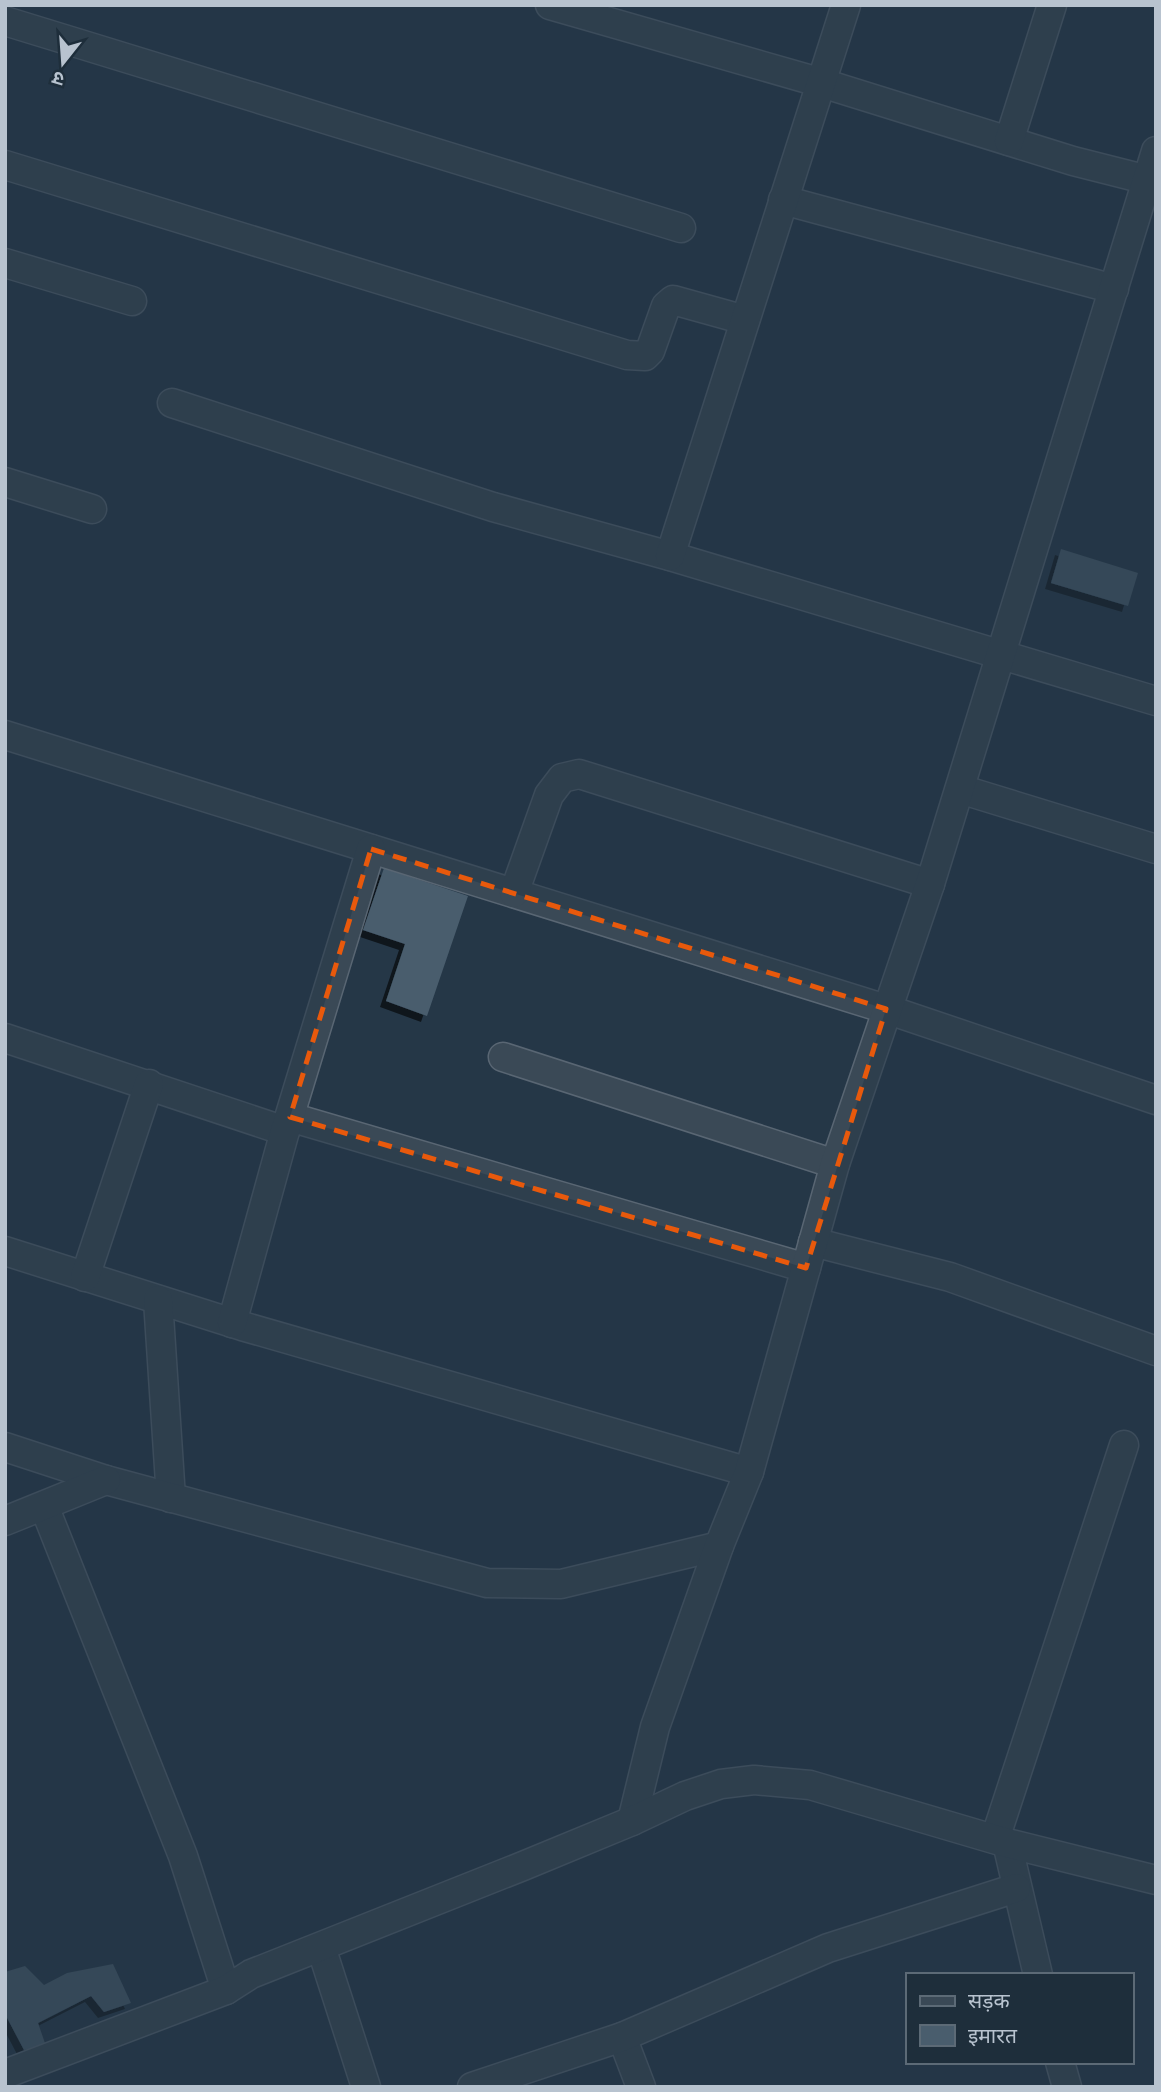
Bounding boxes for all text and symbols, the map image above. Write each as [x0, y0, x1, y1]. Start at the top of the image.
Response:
north arrow [28, 28, 98, 98]
text: उ [48, 65, 67, 93]
legend [906, 1973, 1133, 2064]
text: सड़क [968, 1986, 1010, 2015]
text: इमारत [968, 2021, 1018, 2050]

